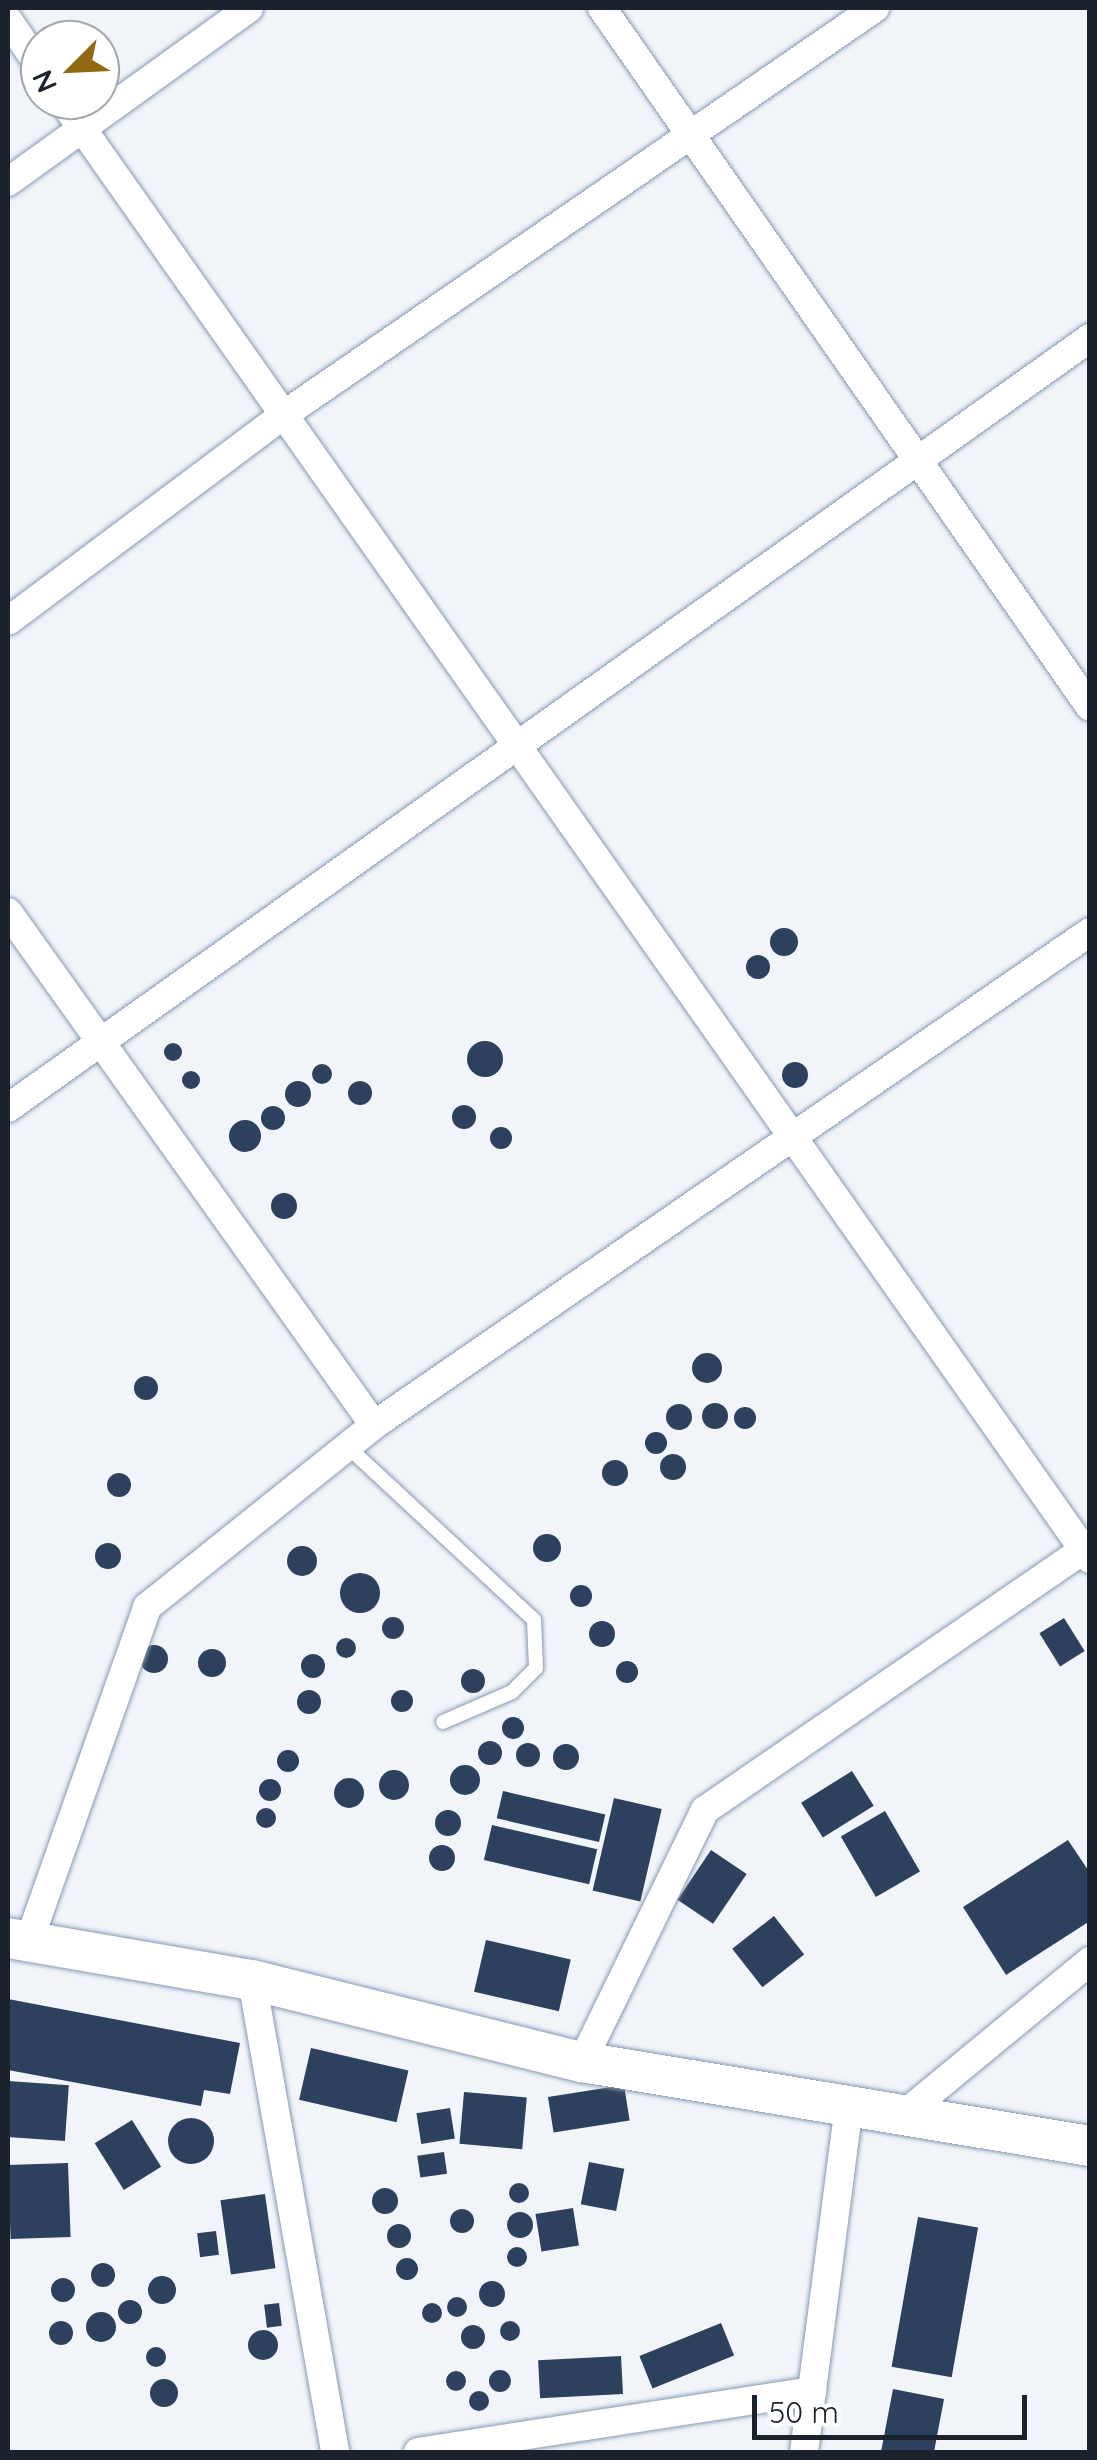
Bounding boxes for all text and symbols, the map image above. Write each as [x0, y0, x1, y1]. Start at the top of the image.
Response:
north arrow [20, 20, 120, 120]
text: N [24, 65, 64, 98]
scale bar [757, 2375, 1032, 2437]
text: 50 m [769, 2393, 839, 2431]

